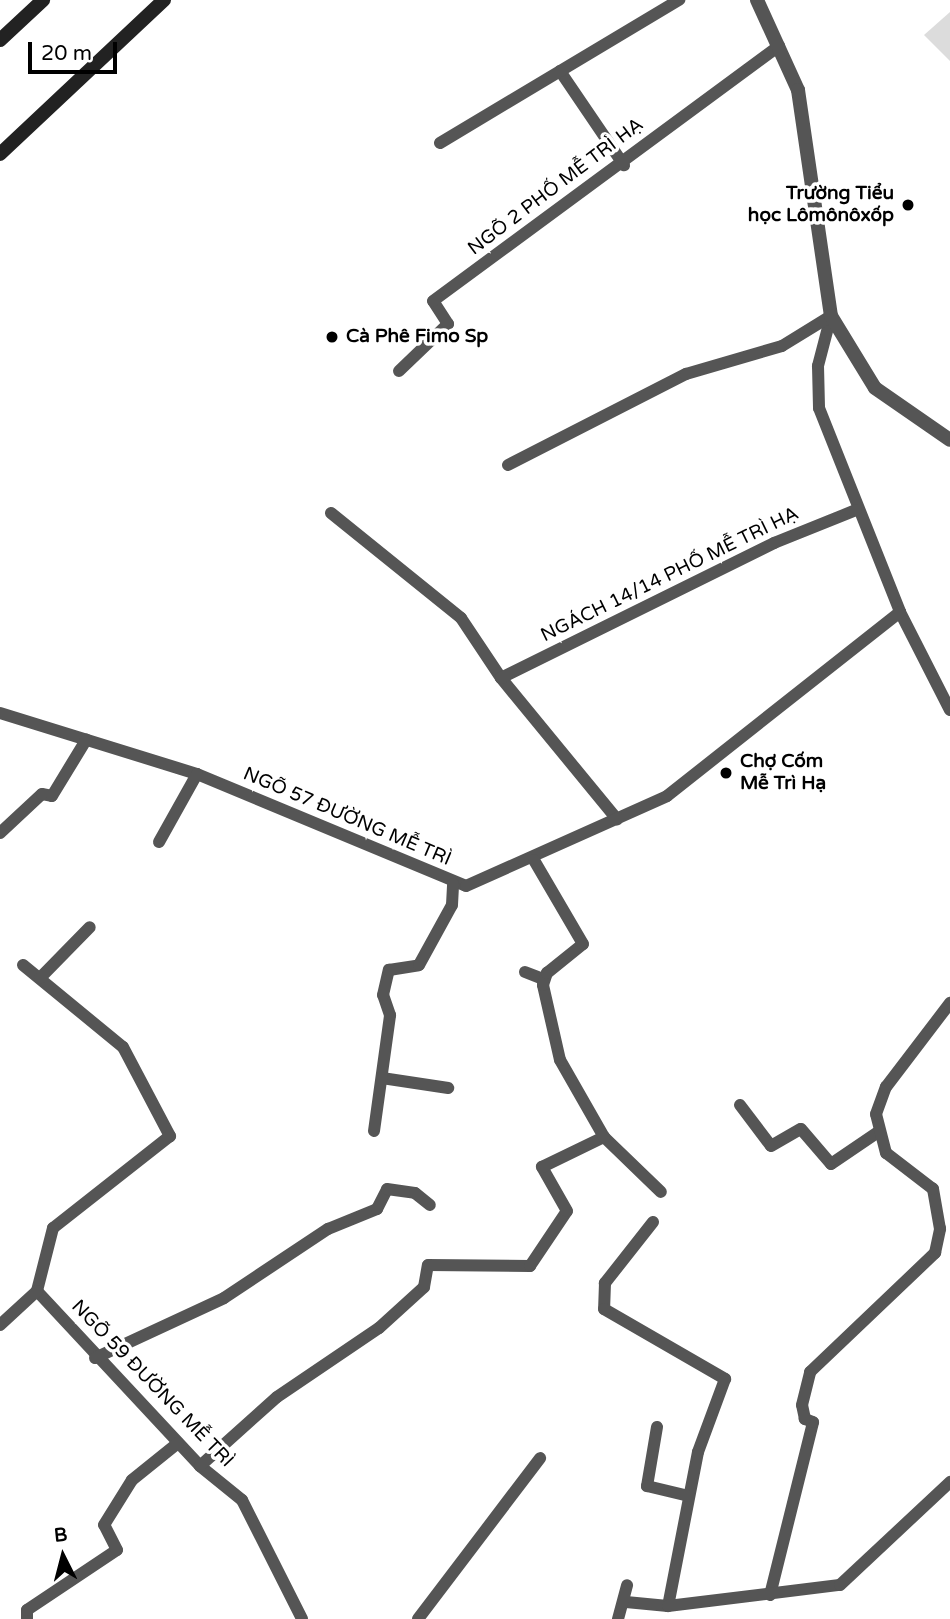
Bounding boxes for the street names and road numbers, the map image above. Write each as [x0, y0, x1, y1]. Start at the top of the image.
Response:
street label: NGÕ 2 PHỐ MỄ TRÌ HẠ [464, 114, 648, 260]
street label: NGÁCH 14/14 PHỐ MỄ TRÌ HẠ [537, 503, 803, 647]
street label: NGÕ 57 ĐƯỜNG MỄ TRÌ [240, 763, 454, 871]
street label: NGÕ 59 ĐƯỜNG MỄ TRÌ [66, 1296, 238, 1472]

